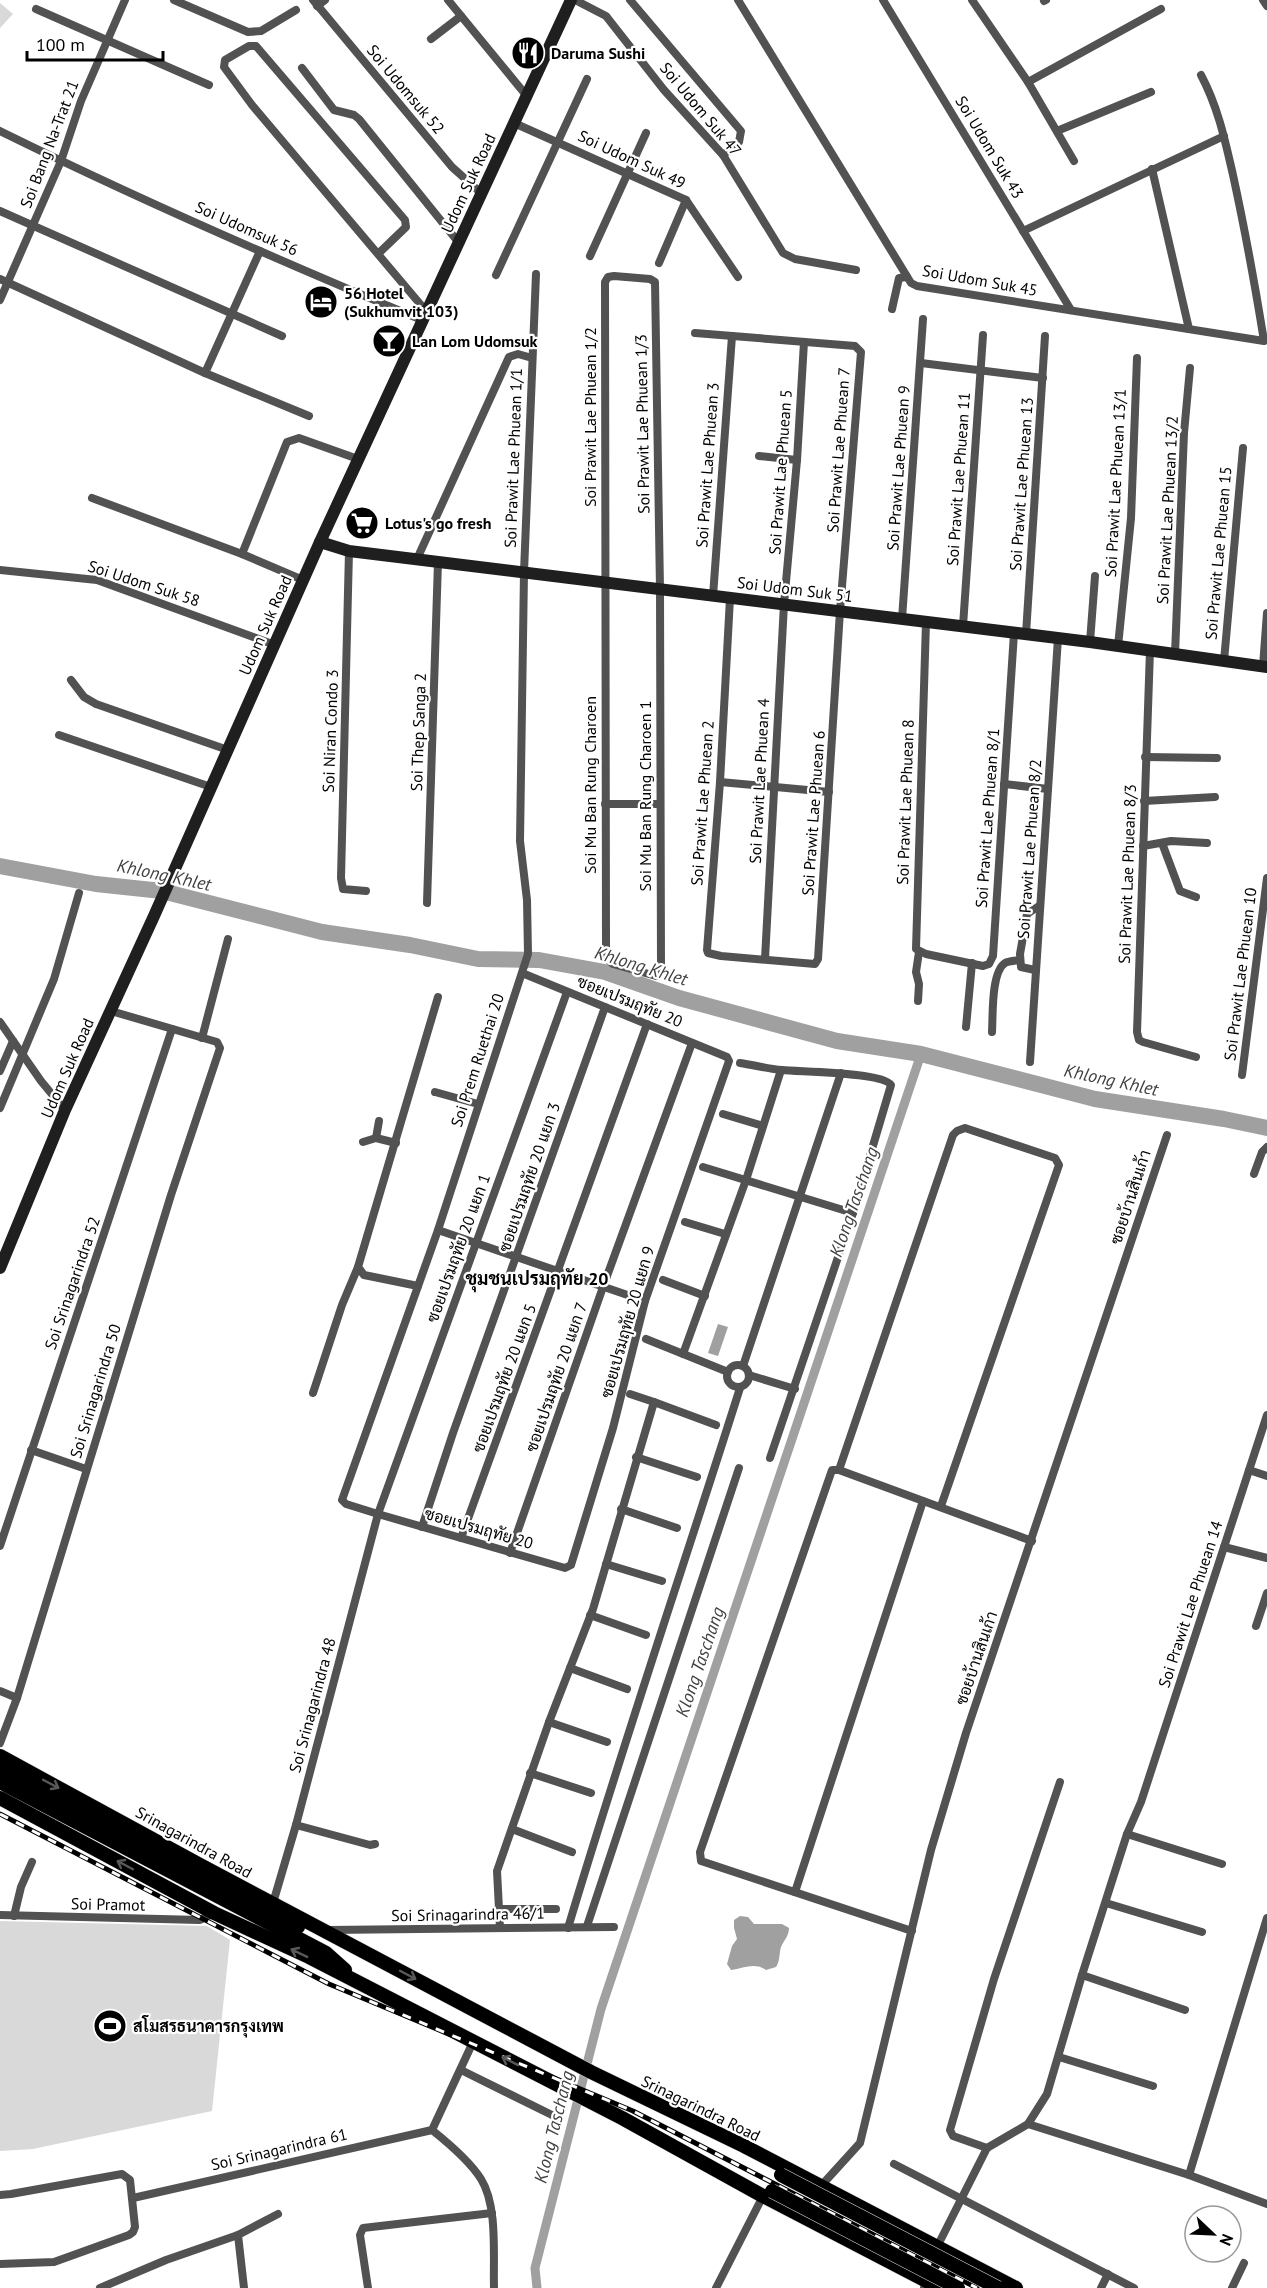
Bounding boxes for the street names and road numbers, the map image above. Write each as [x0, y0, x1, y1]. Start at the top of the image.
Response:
street label: Soi Udomsuk 52 [363, 40, 449, 138]
street label: Soi Udom Suk 47 [656, 58, 746, 160]
street label: Soi Bang Na-Trat 21 [15, 77, 83, 211]
street label: Soi Udom Suk 43 [951, 92, 1029, 202]
street label: Soi Udom Suk 49 [575, 125, 689, 193]
street label: Udom Suk Road [436, 130, 500, 236]
street label: Soi Udomsuk 56 [192, 196, 302, 260]
street label: Soi Udom Suk 45 [921, 260, 1039, 300]
street label: Soi Prawit Lae Phuean 1/2 [580, 327, 600, 507]
street label: Soi Prawit Lae Phuean 1/3 [630, 334, 654, 514]
street label: Soi Prawit Lae Phuean 7 [822, 367, 854, 533]
street label: Soi Prawit Lae Phuean 1/1 [500, 368, 526, 548]
street label: Soi Prawit Lae Phuean 3 [691, 382, 723, 548]
street label: Soi Prawit Lae Phuean 9 [882, 385, 914, 551]
street label: Soi Prawit Lae Phuean 13/1 [1100, 388, 1130, 578]
street label: Soi Prawit Lae Phuean 5 [764, 389, 796, 555]
street label: Soi Prawit Lae Phuean 11 [942, 391, 974, 567]
street label: Soi Prawit Lae Phuean 13 [1005, 396, 1037, 572]
street label: Soi Prawit Lae Phuean 13/2 [1152, 415, 1182, 605]
street label: Soi Prawit Lae Phuean 15 [1200, 465, 1236, 641]
street label: Soi Udom Suk 58 [85, 555, 203, 611]
street label: Udom Suk Road [234, 572, 296, 678]
street label: Soi Udom Suk 51 [736, 572, 854, 606]
street label: Soi Niran Condo 3 [318, 669, 342, 793]
street label: Soi Thep Sanga 2 [406, 672, 430, 792]
street label: Soi Mu Ban Rung Charoen [580, 696, 600, 874]
street label: Soi Prawit Lae Phuean 4 [745, 698, 773, 864]
street label: Soi Mu Ban Rung Charoen 1 [635, 701, 655, 891]
street label: Soi Prawit Lae Phuean 8 [892, 719, 918, 885]
street label: Soi Prawit Lae Phuean 2 [686, 720, 718, 886]
street label: Soi Prawit Lae Phuean 8/1 [971, 728, 1003, 908]
street label: Soi Prawit Lae Phuean 6 [797, 730, 829, 896]
street label: Soi Prawit Lae Phuean 8/2 [1013, 759, 1045, 939]
street label: Soi Prawit Lae Phuean 8/3 [1114, 784, 1140, 964]
street label: Soi Prawit Lae Phuean 10 [1219, 886, 1261, 1062]
street label: ซอยเปรมฤทัย 20 [574, 971, 686, 1031]
street label: Soi Prem Ruethai 20 [446, 991, 508, 1129]
street label: Udom Suk Road [36, 1015, 98, 1121]
street label: ซอยเปรมฤทัย 20 แยก 3 [494, 1100, 564, 1254]
street label: ซอยบ้านสินเก้า [1105, 1147, 1155, 1247]
street label: ซอยเปรมฤทัย 20 แยก 1 [422, 1171, 494, 1325]
street label: Soi Srinagarindra 52 [40, 1214, 104, 1352]
street label: ซอยเปรมฤทัย 20 แยก 9 [596, 1244, 658, 1400]
street label: ซอยเปรมฤทัย 20 แยก 7 [521, 1300, 591, 1454]
street label: ซอยเปรมฤทัย 20 แยก 5 [468, 1301, 540, 1455]
street label: Soi Srinagarindra 50 [65, 1321, 125, 1461]
street label: ซอยเปรมฤทัย 20 [422, 1503, 536, 1553]
street label: Soi Prawit Lae Phuean 14 [1154, 1518, 1227, 1690]
street label: ซอยบ้านสินเก้า [951, 1608, 1001, 1708]
street label: Soi Srinagarindra 48 [284, 1635, 340, 1775]
street label: Srinagarindra Road [132, 1802, 256, 1882]
street label: Soi Pramot [71, 1893, 146, 1915]
street label: Soi Srinagarindra 46/1 [391, 1903, 545, 1925]
street label: Srinagarindra Road [638, 2071, 764, 2145]
street label: Soi Srinagarindra 61 [209, 2124, 349, 2174]

